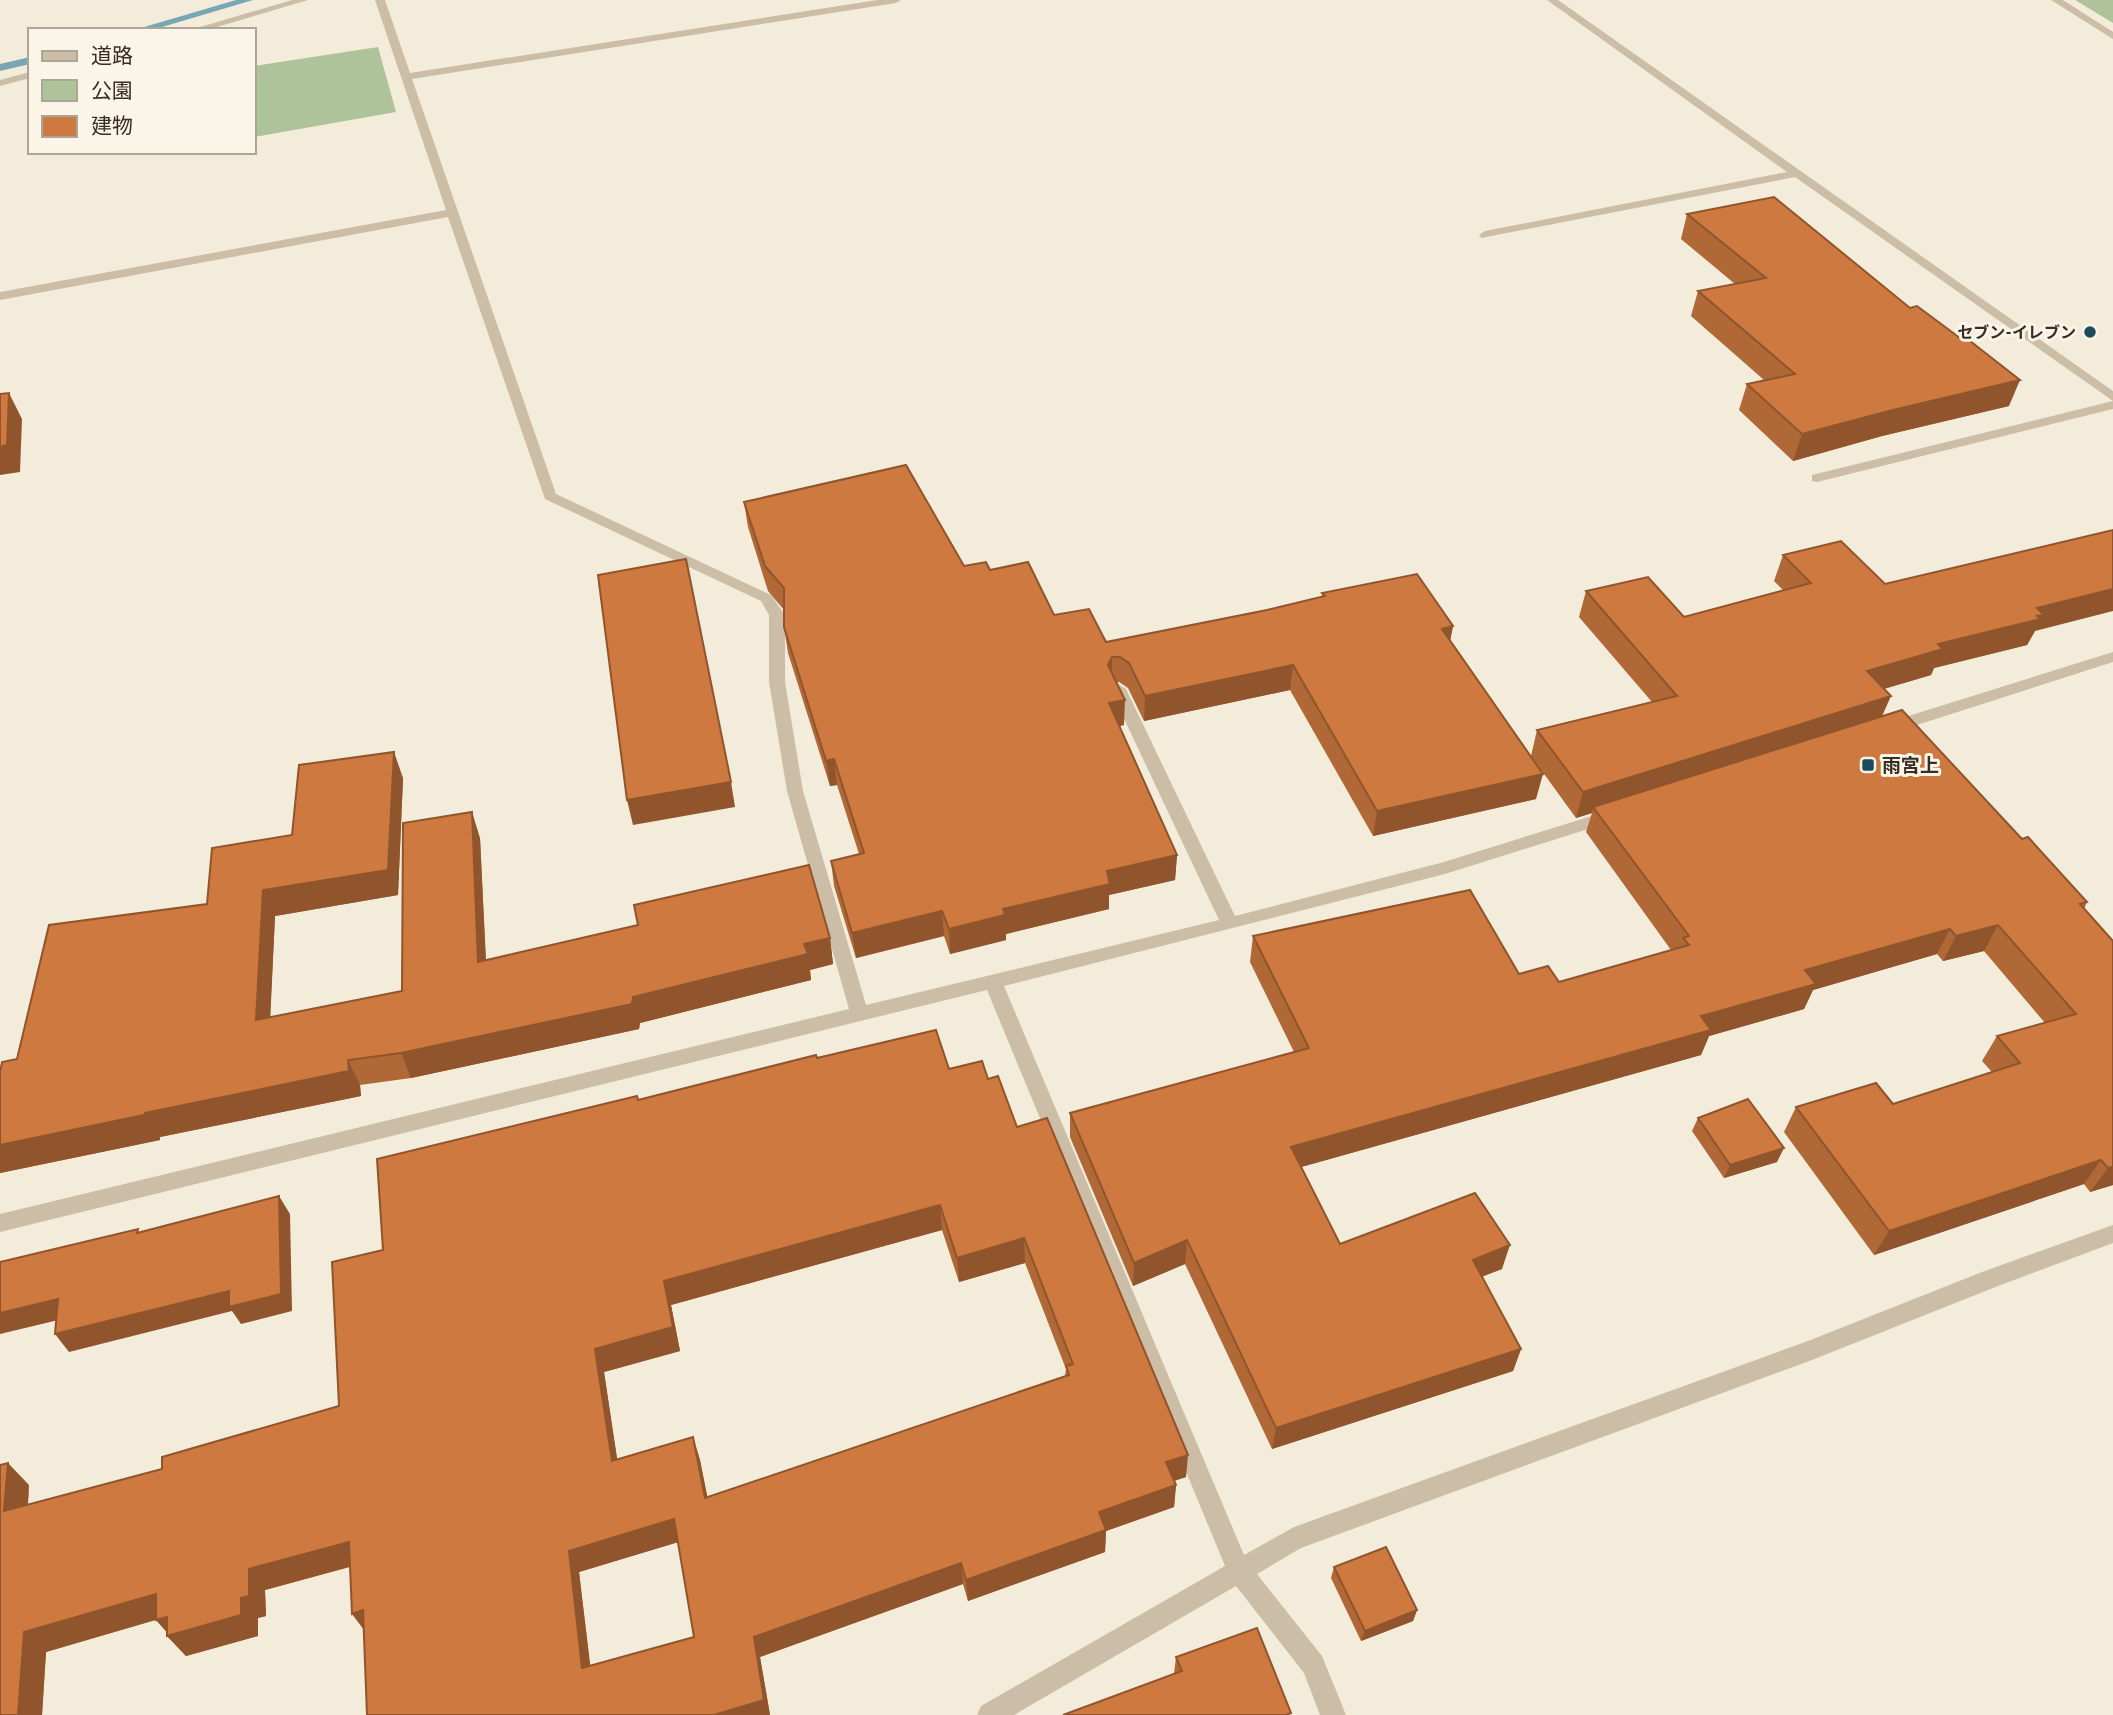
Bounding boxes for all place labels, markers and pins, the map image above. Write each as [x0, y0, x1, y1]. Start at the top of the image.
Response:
place label: セブン-イレブン [1957, 324, 2076, 344]
marker: セブン-イレブン [2082, 324, 2098, 340]
place label: 雨宮上 [1882, 755, 1939, 779]
marker: 雨宮上 [1860, 757, 1876, 773]

